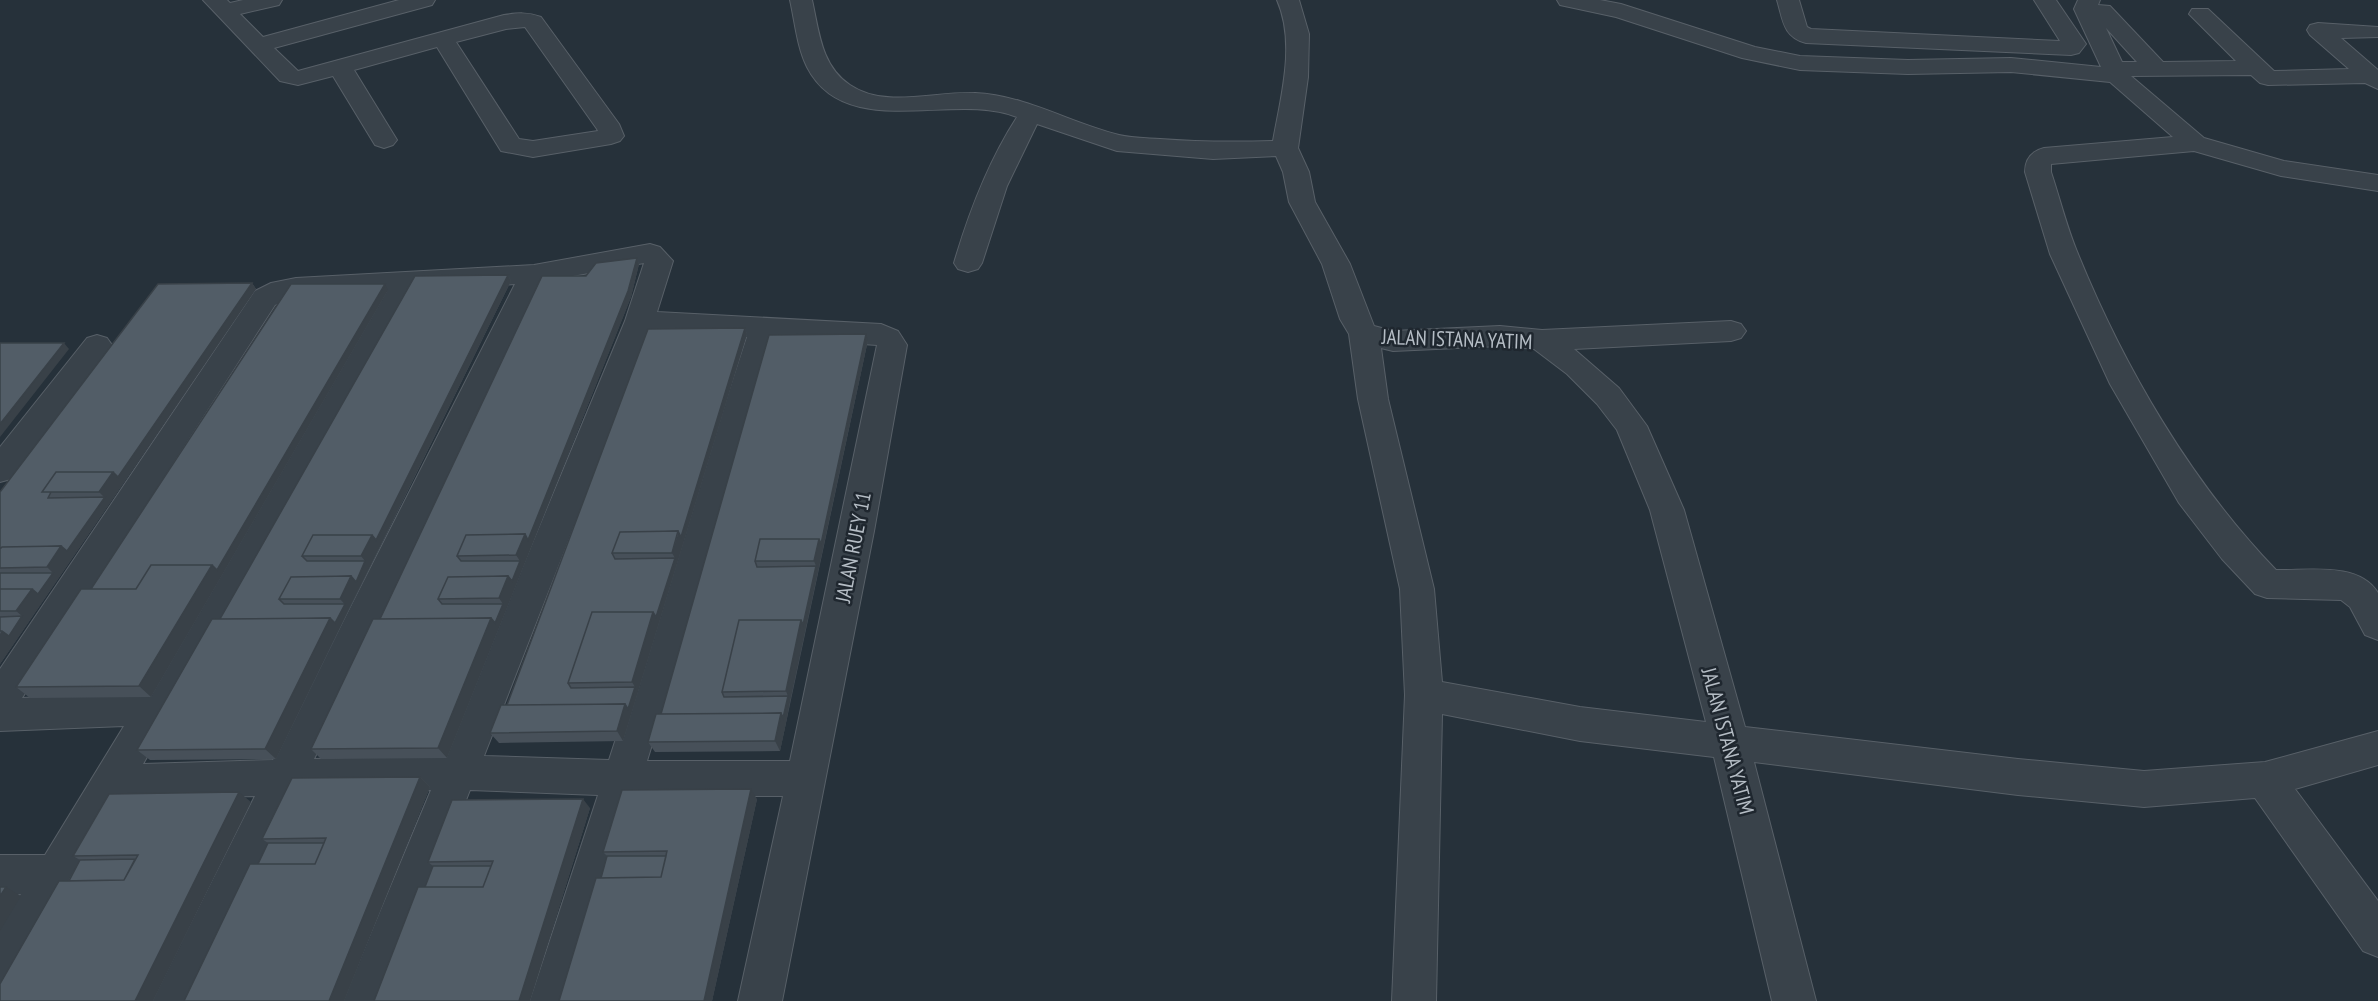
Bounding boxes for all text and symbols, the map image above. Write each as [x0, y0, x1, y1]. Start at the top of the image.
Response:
street label: JALAN ISTANA YATIM [1380, 323, 1533, 355]
street label: JALAN RUEY 11 [829, 489, 877, 606]
street label: JALAN ISTANA YATIM [1695, 664, 1761, 817]

